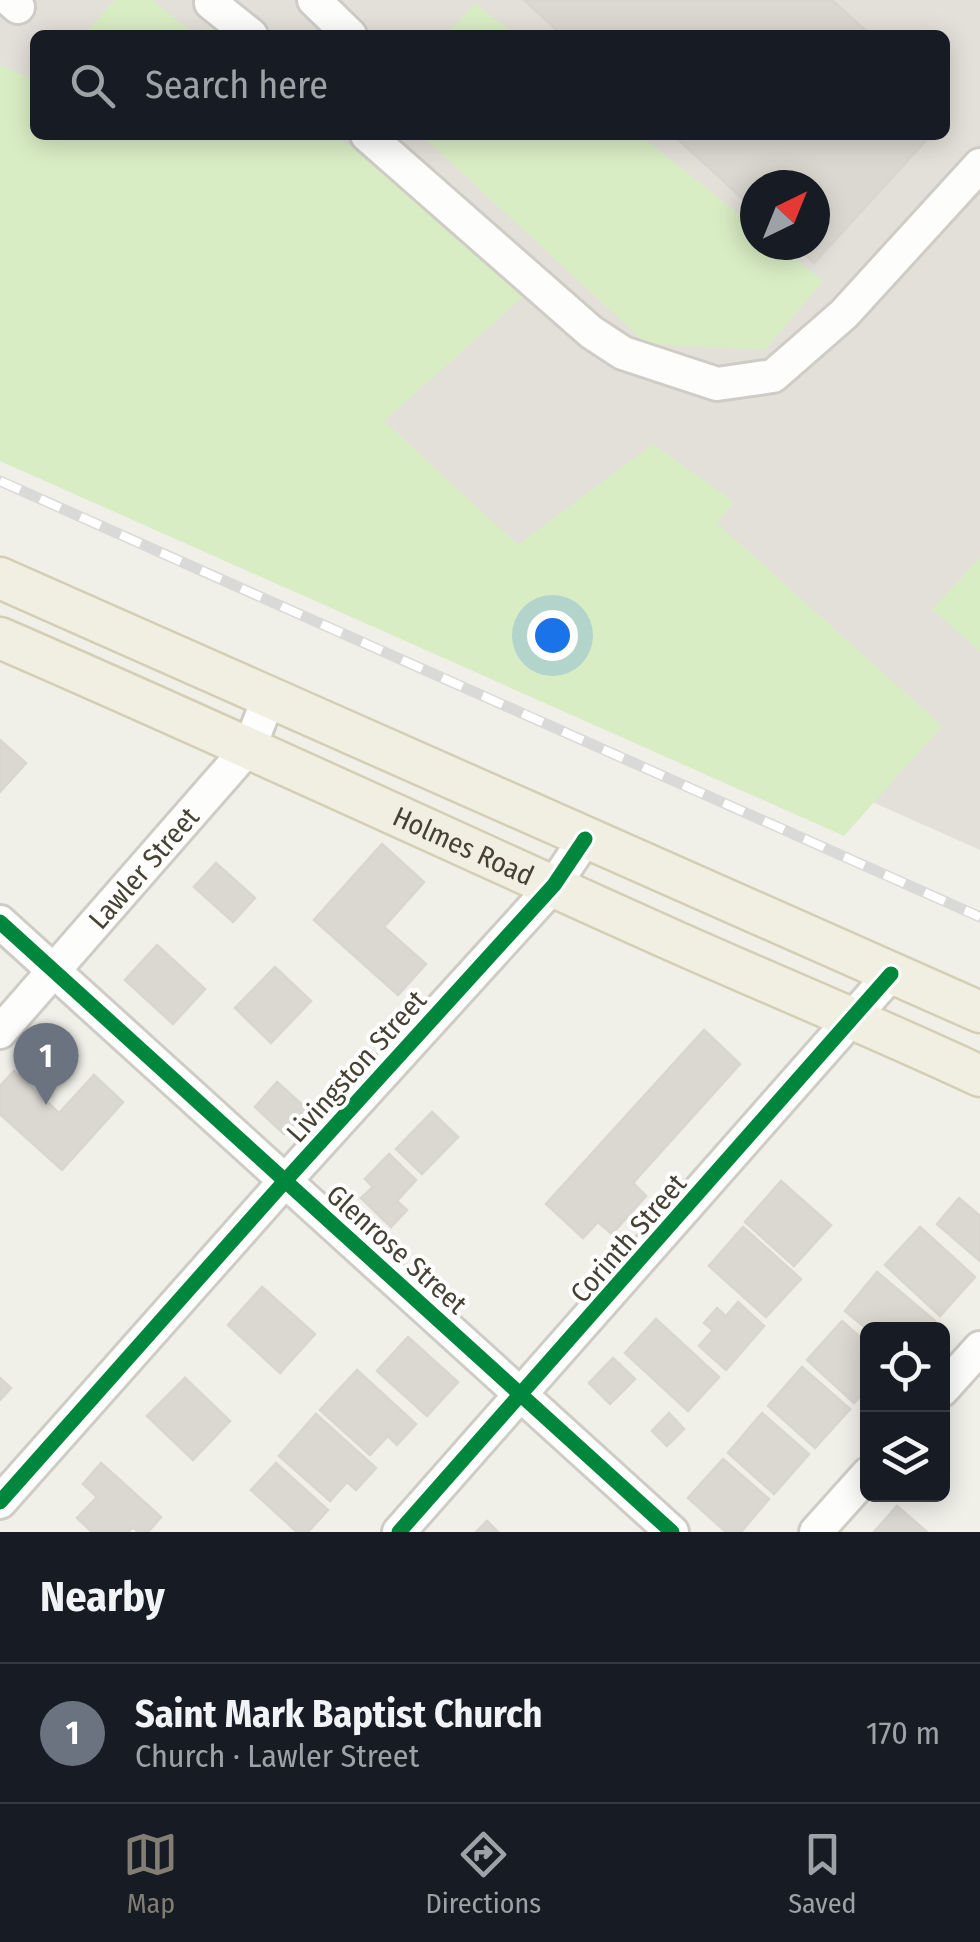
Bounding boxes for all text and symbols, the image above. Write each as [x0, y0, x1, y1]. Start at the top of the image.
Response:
search box [30, 30, 950, 140]
icon: search [65, 58, 120, 113]
text: Search here [145, 62, 328, 108]
north arrow [740, 170, 830, 260]
your location [527, 610, 578, 661]
street label: Lawler Street [82, 800, 206, 936]
street label: Holmes Road [388, 800, 539, 893]
street label: Livingston Street [280, 983, 434, 1149]
pin: 1 [13, 1022, 78, 1105]
street label: Corinth Street [564, 1167, 694, 1309]
street label: Glenrose Street [320, 1178, 474, 1321]
map controls [860, 1322, 950, 1502]
button: locate [860, 1322, 950, 1412]
button: layers [860, 1412, 950, 1502]
text: Nearby [40, 1572, 165, 1622]
text: Saint Mark Baptist Church [135, 1691, 542, 1737]
text: 1 [66, 1714, 79, 1752]
text: 170 m [866, 1714, 940, 1752]
text: Church · Lawler Street [135, 1737, 419, 1775]
tab: Map [123, 1827, 178, 1920]
tab: Directions [425, 1827, 541, 1920]
tab: Saved [788, 1827, 857, 1920]

